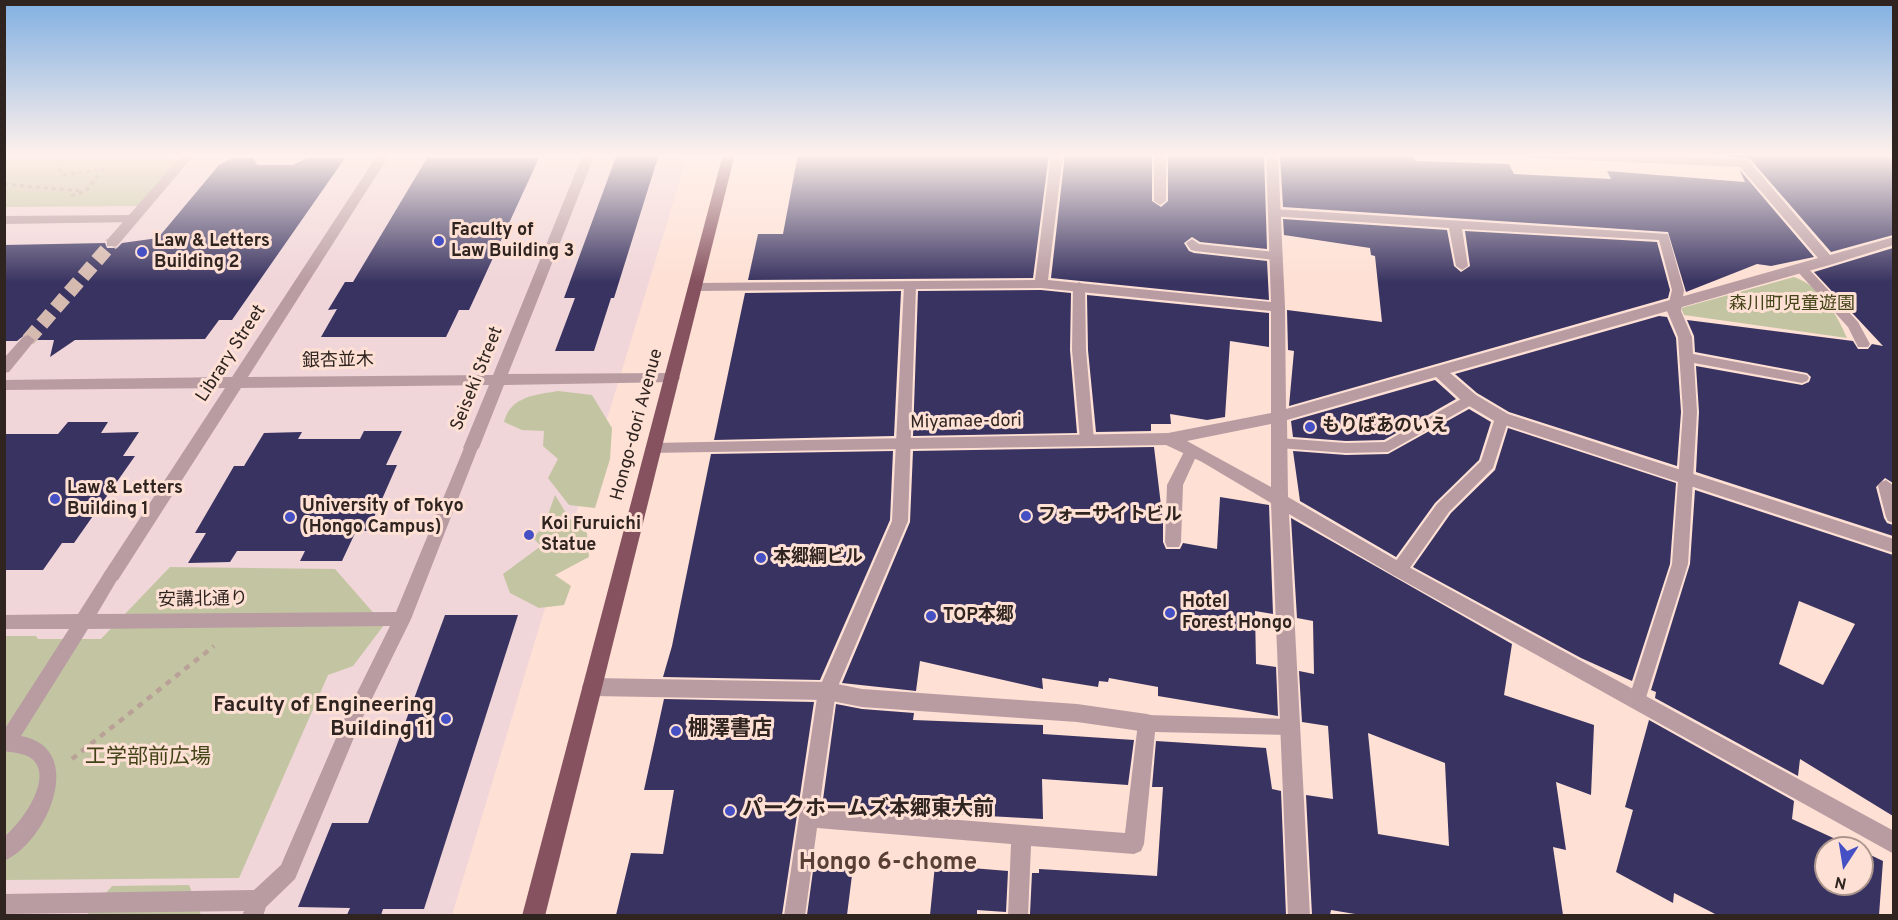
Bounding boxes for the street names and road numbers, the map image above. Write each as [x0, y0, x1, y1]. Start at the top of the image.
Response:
street label: Library Street [193, 301, 271, 407]
street label: Seiseki Street [447, 324, 509, 434]
street label: Hongo-dori Avenue [607, 347, 669, 503]
street label: 銀杏並木 [302, 351, 374, 373]
street label: Miyamae-dori [910, 411, 1022, 435]
street label: 安講北通り [158, 589, 248, 613]

